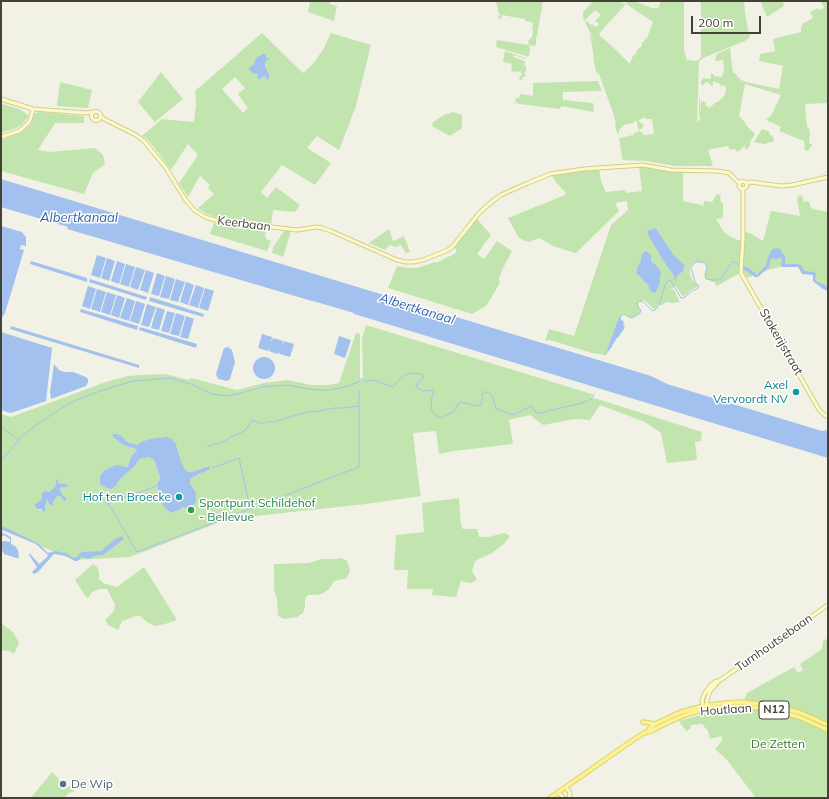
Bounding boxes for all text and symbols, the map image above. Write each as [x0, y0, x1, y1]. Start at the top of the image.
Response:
scale bar [693, 8, 763, 34]
text: 200 m [698, 15, 733, 30]
water label: Albertkanaal [40, 210, 118, 226]
street label: Keerbaan [217, 214, 271, 234]
water label: Albertkanaal [377, 290, 457, 328]
street label: Stokerijstraat [756, 306, 806, 378]
place label: Axel Vervoordt NV [713, 378, 788, 406]
marker: Axel Vervoordt NV [791, 387, 801, 397]
place label: Hof ten Broecke [83, 490, 171, 504]
marker: Hof ten Broecke [174, 492, 184, 502]
place label: Sportpunt Schildehof - Bellevue [199, 496, 316, 524]
marker: Sportpunt Schildehof - Bellevue [186, 505, 196, 515]
street label: Turnhoutsebaan [733, 611, 815, 675]
street label: Houtlaan [700, 701, 752, 719]
road number: N12 [759, 701, 789, 719]
park label: De Zetten [751, 737, 805, 751]
place label: De Wip [71, 777, 113, 791]
marker: De Wip [58, 779, 68, 789]

